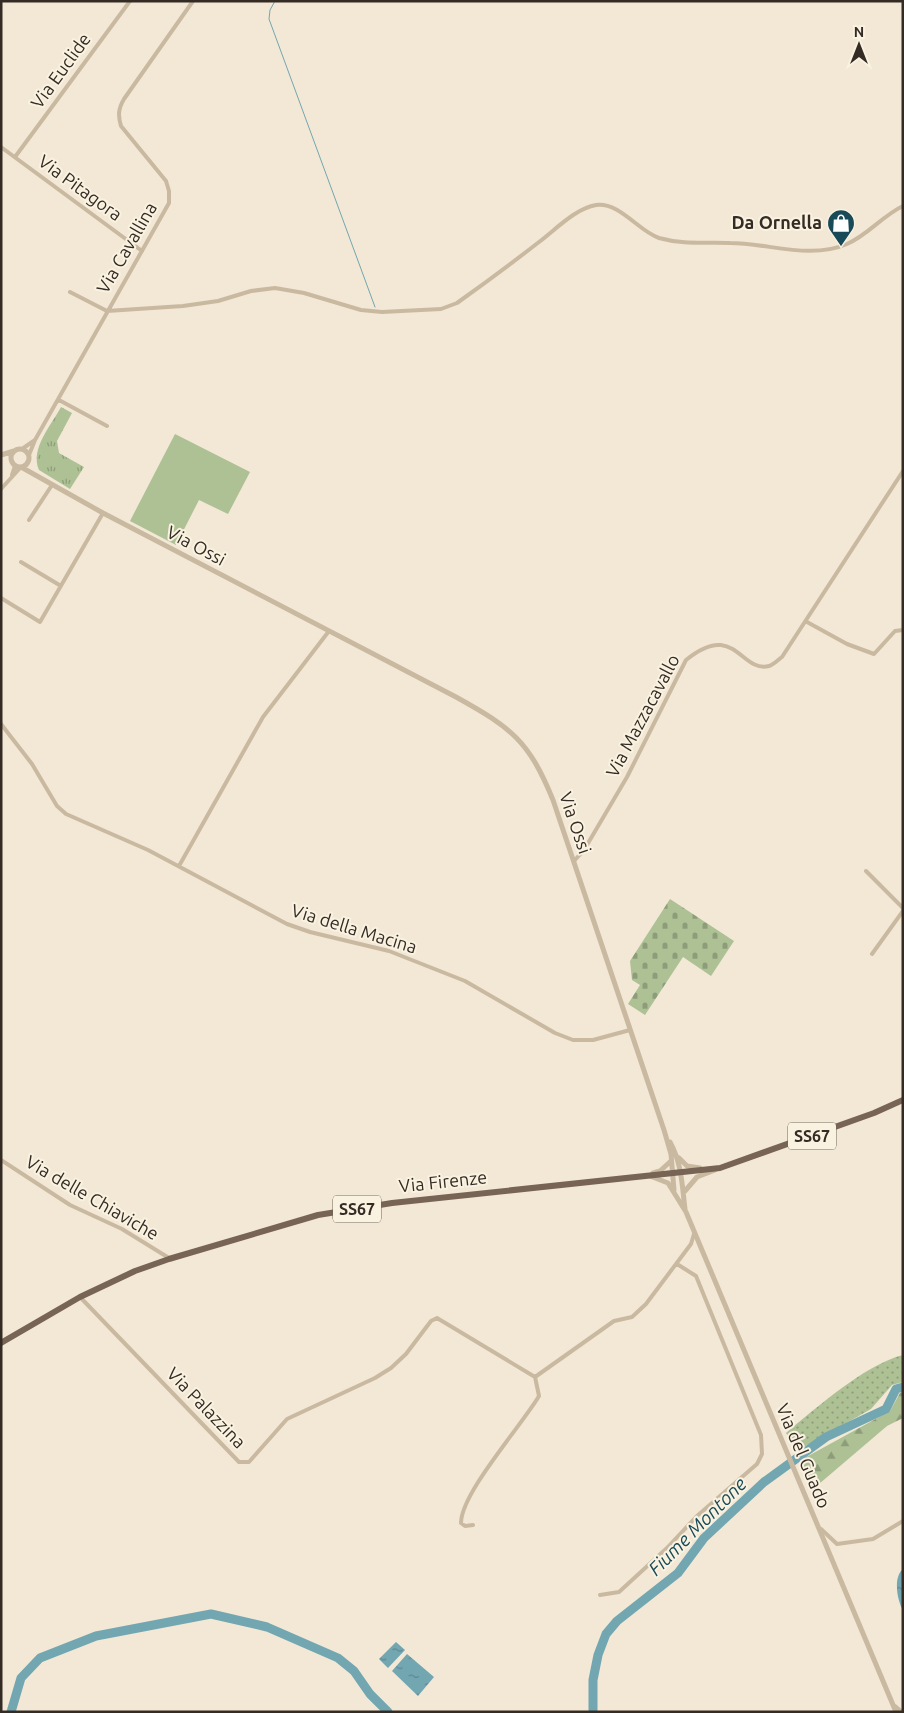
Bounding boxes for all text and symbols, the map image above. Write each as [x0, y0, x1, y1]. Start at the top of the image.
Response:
north arrow [834, 20, 884, 70]
text: N [854, 24, 864, 40]
street label: Via Euclide [26, 29, 94, 112]
street label: Via Pitagora [35, 150, 126, 224]
street label: Via Cavallina [92, 199, 160, 296]
shop icon: Da Ornella [826, 208, 856, 247]
place label: Da Ornella [731, 212, 822, 232]
street label: Via Ossi [164, 521, 229, 569]
street label: Via Mazzacavallo [601, 651, 683, 780]
street label: Via Ossi [556, 789, 596, 856]
street label: Via della Macina [289, 899, 419, 957]
road number: SS67 [788, 1122, 836, 1150]
street label: Via delle Chiaviche [22, 1151, 163, 1243]
street label: Via Firenze [398, 1166, 488, 1196]
road number: SS67 [333, 1196, 381, 1222]
street label: Via Palazzina [163, 1363, 250, 1452]
street label: Via del Guado [773, 1400, 835, 1511]
water label: Fiume Montone [643, 1472, 751, 1580]

